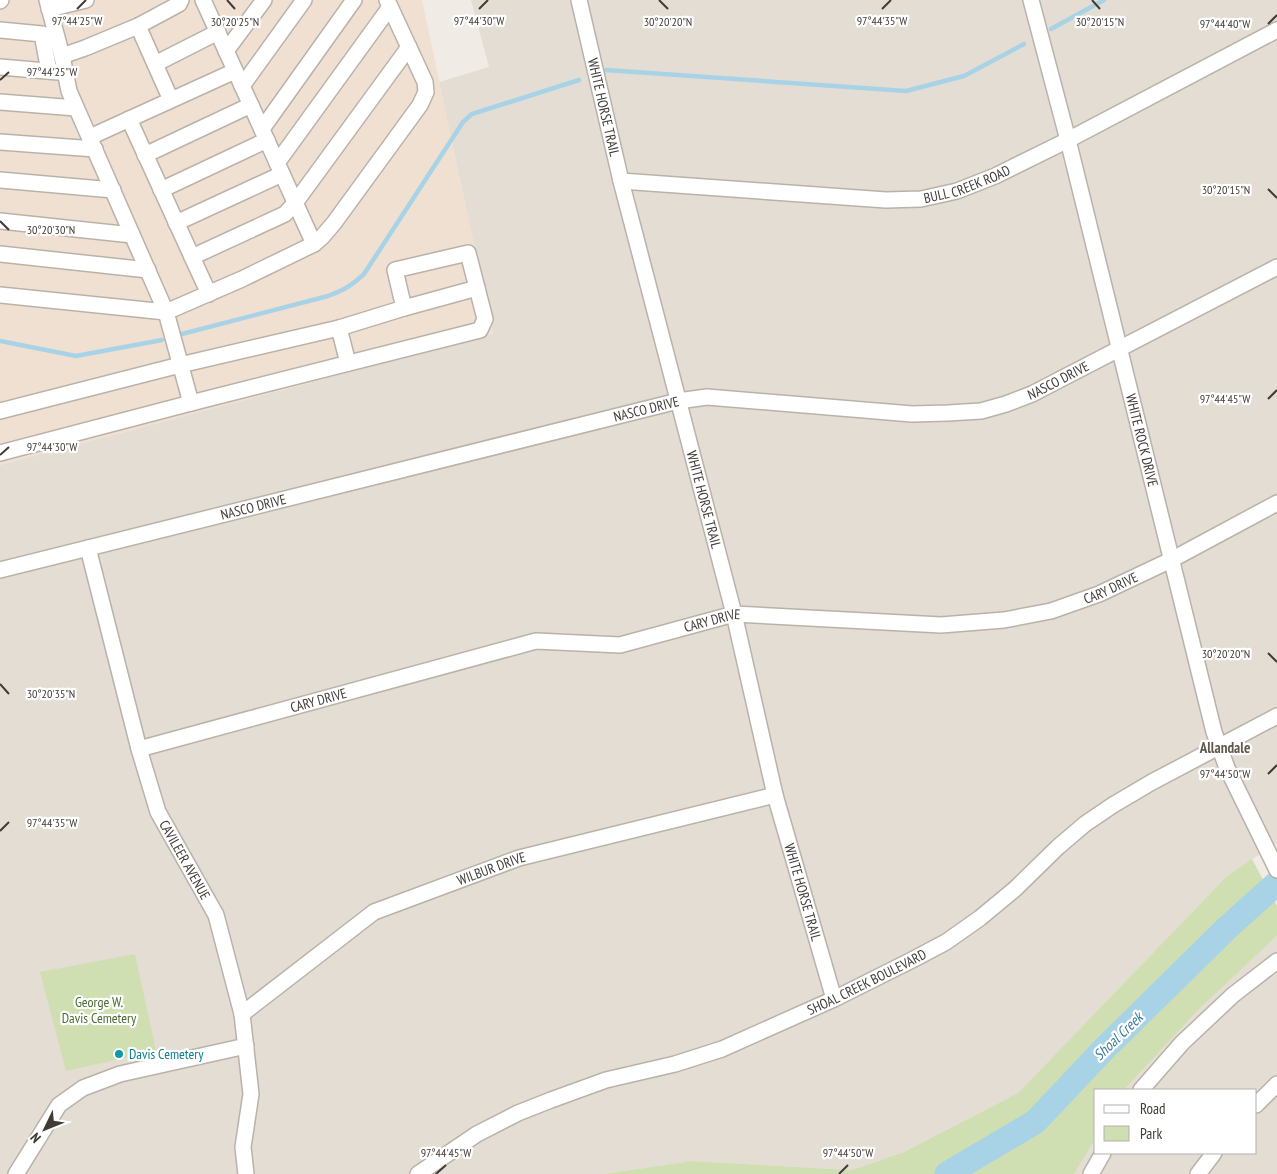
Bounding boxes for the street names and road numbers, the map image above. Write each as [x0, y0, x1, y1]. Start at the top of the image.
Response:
street label: WHITE HORSE TRAIL [584, 56, 624, 158]
street label: BULL CREEK ROAD [922, 161, 1013, 207]
street label: NASCO DRIVE [1025, 357, 1092, 404]
street label: NASCO DRIVE [612, 392, 681, 426]
street label: WHITE ROCK DRIVE [1122, 392, 1162, 489]
street label: WHITE HORSE TRAIL [683, 449, 726, 551]
street label: NASCO DRIVE [219, 490, 288, 524]
street label: CARY DRIVE [1081, 568, 1141, 608]
street label: CARY DRIVE [682, 605, 741, 636]
street label: CARY DRIVE [288, 684, 349, 716]
street label: CAVILEER AVENUE [155, 817, 214, 903]
street label: WHITE HORSE TRAIL [780, 841, 826, 943]
street label: WILBUR DRIVE [454, 848, 527, 889]
street label: SHOAL CREEK BOULEVARD [804, 945, 929, 1019]

